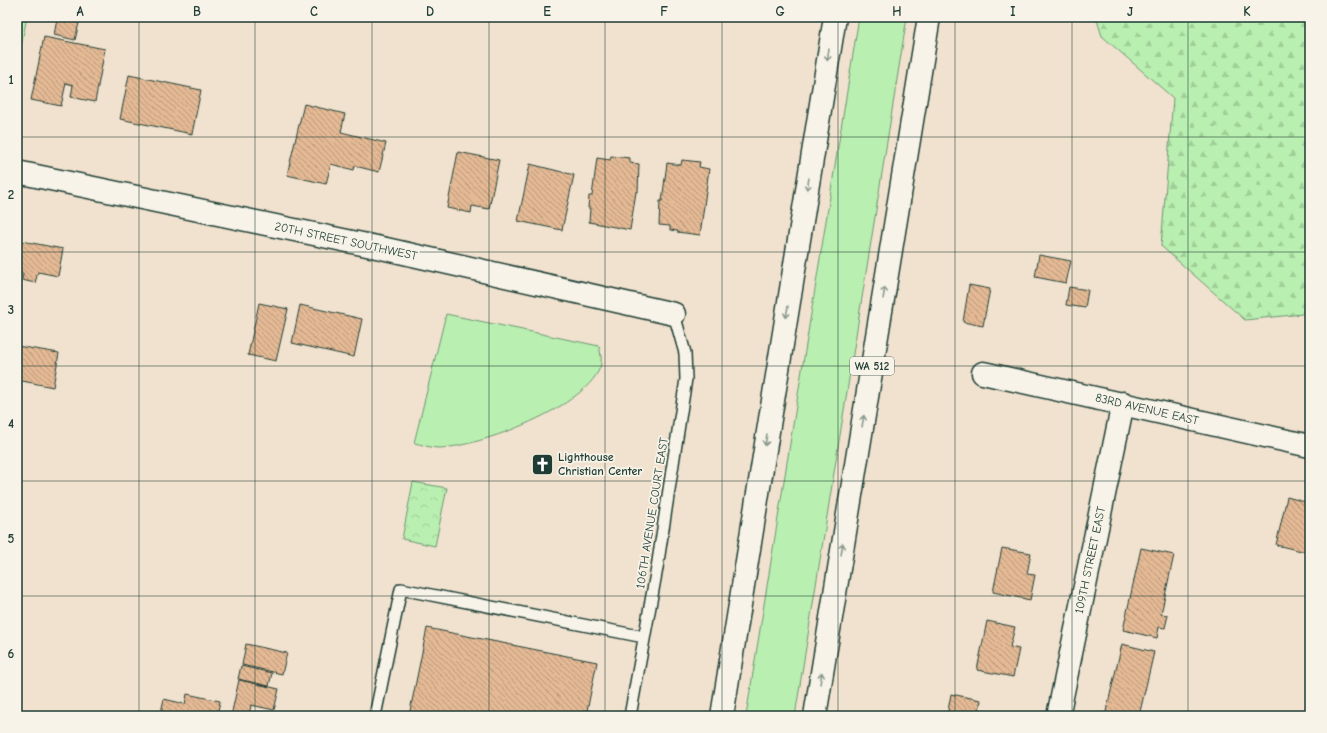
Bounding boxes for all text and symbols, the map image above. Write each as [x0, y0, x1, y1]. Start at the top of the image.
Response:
text: A [76, 4, 84, 19]
text: B [193, 4, 201, 19]
text: C [310, 4, 318, 19]
text: D [426, 4, 434, 19]
text: E [543, 4, 551, 19]
text: F [660, 4, 668, 19]
text: G [775, 4, 785, 19]
text: H [892, 4, 902, 19]
text: I [1010, 4, 1016, 19]
text: J [1127, 4, 1133, 19]
text: K [1243, 4, 1251, 19]
one-way arrow [824, 49, 832, 62]
text: 1 [8, 72, 14, 87]
one-way arrow [804, 177, 812, 190]
text: 2 [8, 187, 14, 202]
street label: 20TH STREET SOUTHWEST [273, 219, 419, 263]
one-way arrow [880, 287, 888, 300]
text: 3 [8, 302, 14, 317]
one-way arrow [783, 305, 791, 318]
road number: WA 512 [850, 357, 894, 375]
street label: 83RD AVENUE EAST [1094, 390, 1201, 428]
one-way arrow [859, 415, 867, 428]
text: 4 [8, 416, 14, 431]
one-way arrow [762, 434, 770, 447]
street label: 106TH AVENUE COURT EAST [633, 436, 671, 590]
place label: Lighthouse Christian Center [558, 450, 642, 478]
church icon: Lighthouse Christian Center [529, 451, 555, 477]
street label: 109TH STREET EAST [1072, 504, 1108, 615]
text: 5 [8, 531, 15, 546]
one-way arrow [838, 543, 846, 556]
text: 6 [8, 646, 15, 661]
one-way arrow [817, 671, 825, 684]

